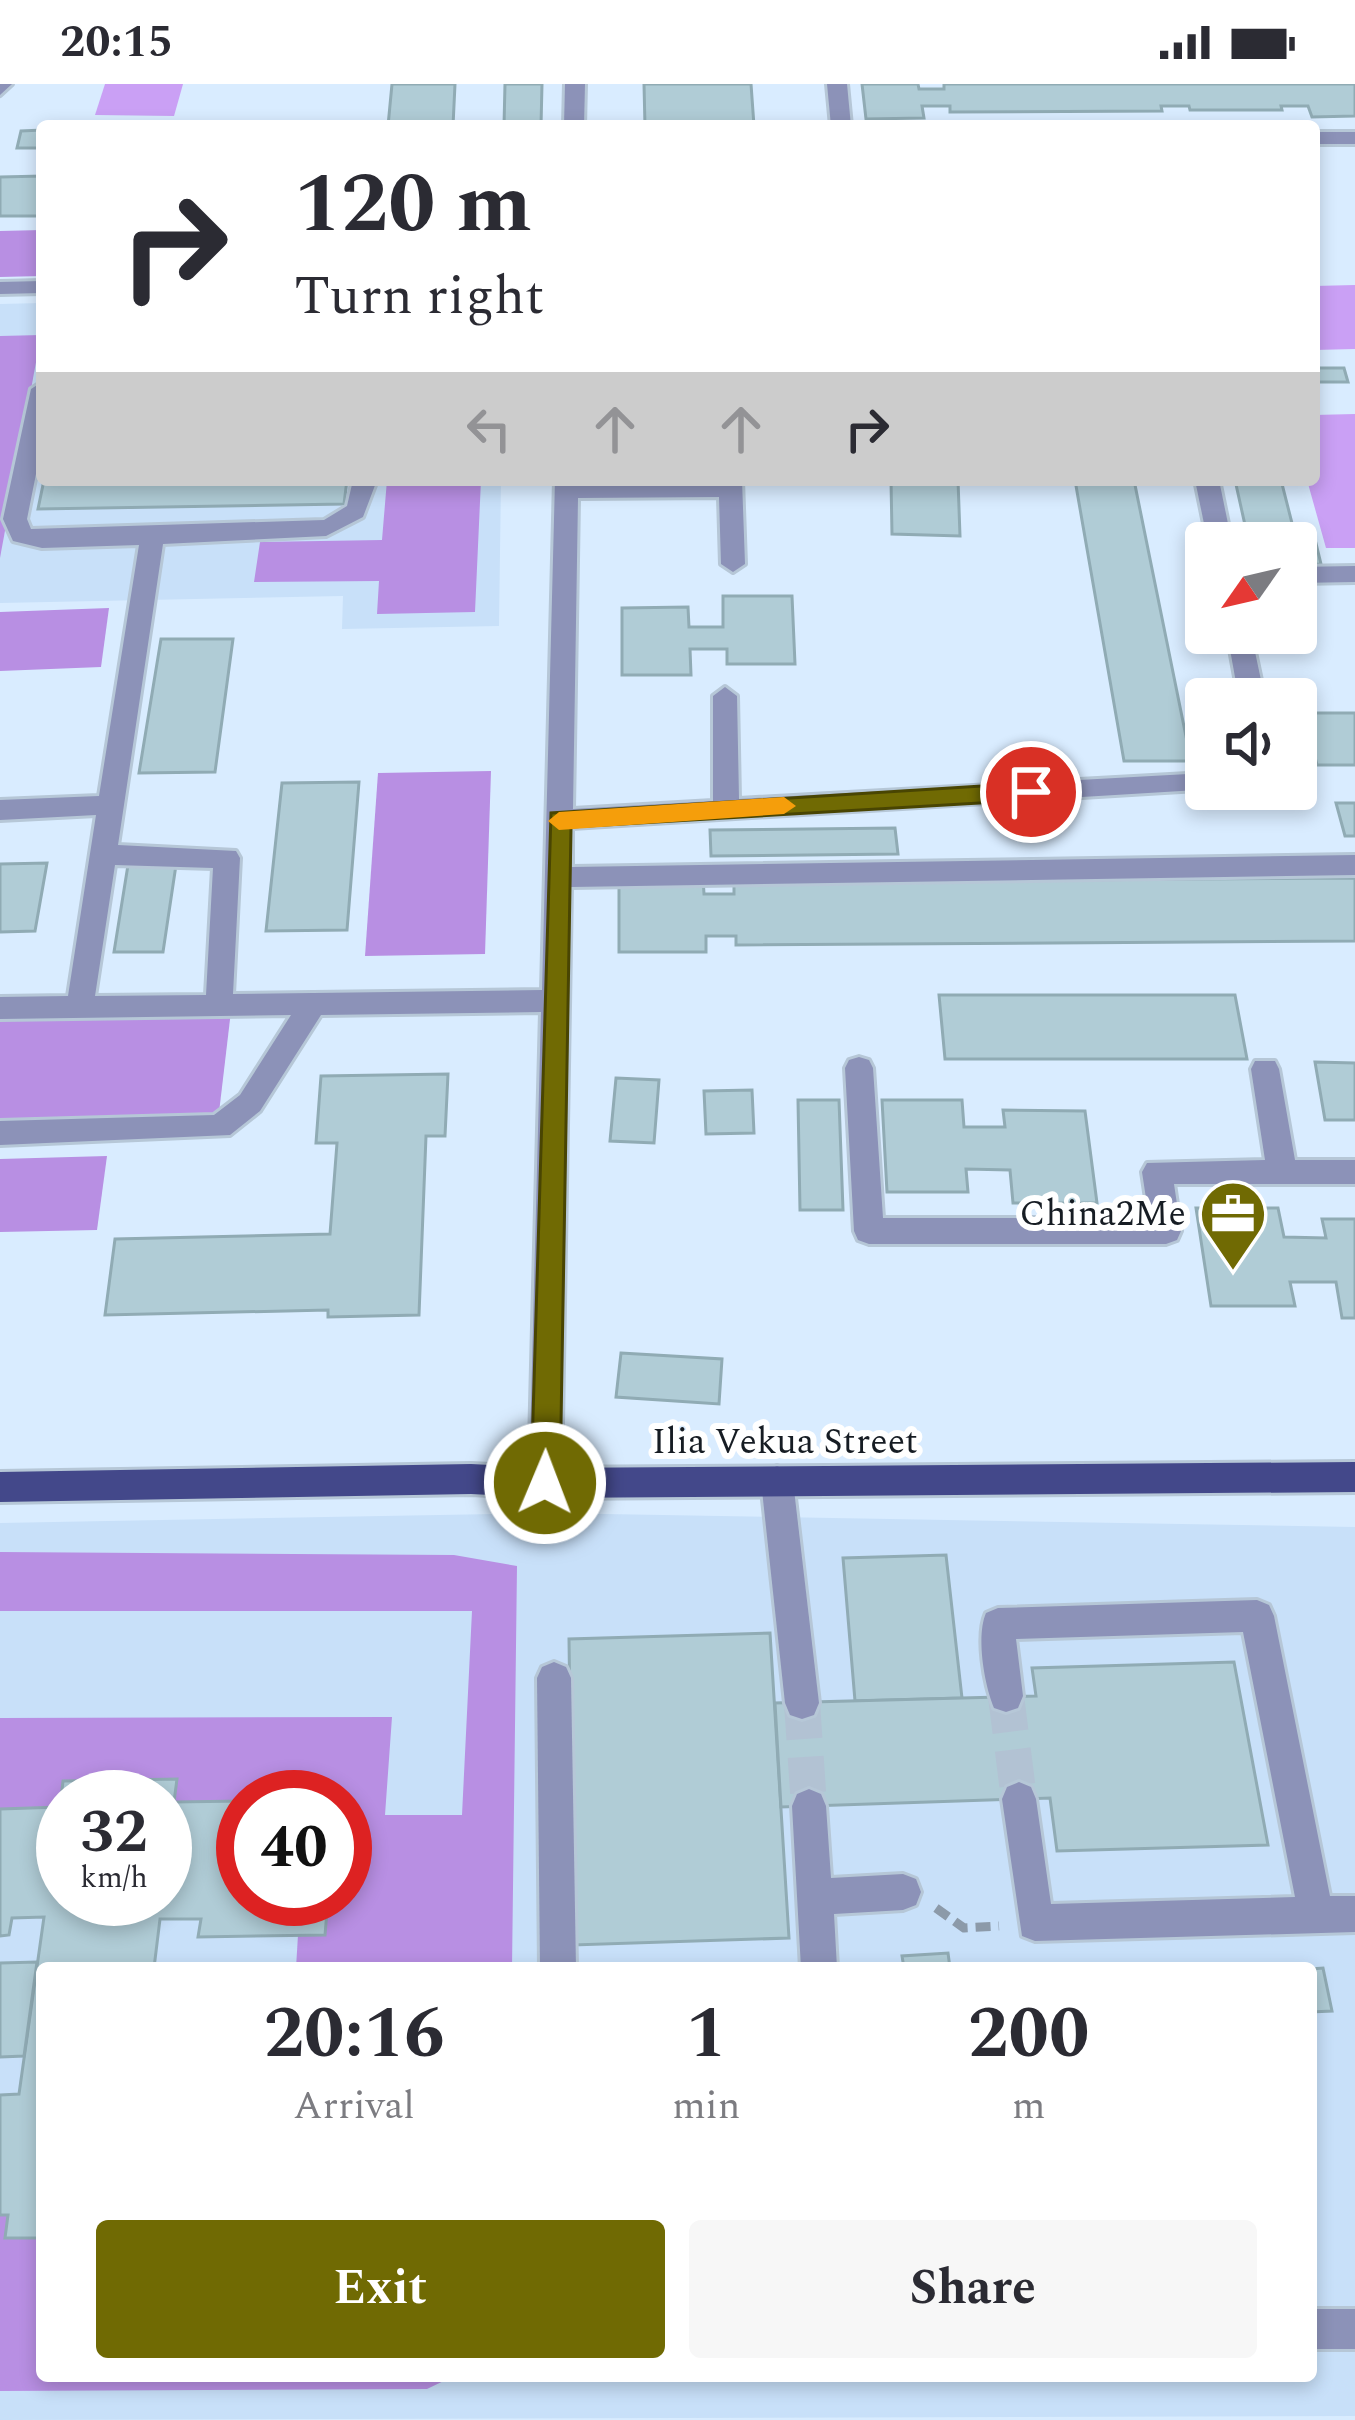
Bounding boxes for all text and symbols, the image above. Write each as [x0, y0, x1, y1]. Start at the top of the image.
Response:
text: 20:15 [60, 8, 173, 77]
text: 120 m [294, 141, 532, 269]
icon: right [96, 168, 252, 324]
text: Turn right [294, 256, 544, 338]
icon: left [456, 396, 522, 462]
icon: ahead [582, 396, 648, 462]
icon: ahead [708, 396, 774, 462]
icon: right [834, 396, 900, 462]
north arrow [1185, 522, 1317, 654]
map controls [1185, 522, 1317, 810]
button: sound [1185, 678, 1317, 810]
pin [980, 741, 1082, 843]
icon: arrive [998, 759, 1064, 825]
office icon: China2Me [1198, 1179, 1268, 1273]
place label: China2Me [1019, 1187, 1186, 1242]
street label: Ilia Vekua Street [652, 1415, 918, 1470]
position arrow [482, 1420, 608, 1546]
speed limit sign: 40 [216, 1770, 372, 1926]
text: 32 [80, 1787, 148, 1879]
text: km/h [80, 1855, 148, 1901]
text: 20:16 [264, 1980, 445, 2089]
text: 1 [686, 1980, 727, 2089]
text: 200 [968, 1980, 1089, 2089]
text: Arrival [293, 2077, 415, 2136]
text: min [672, 2077, 740, 2136]
text: m [1012, 2077, 1045, 2136]
button: Exit [96, 2220, 665, 2358]
button: Share [689, 2220, 1257, 2358]

